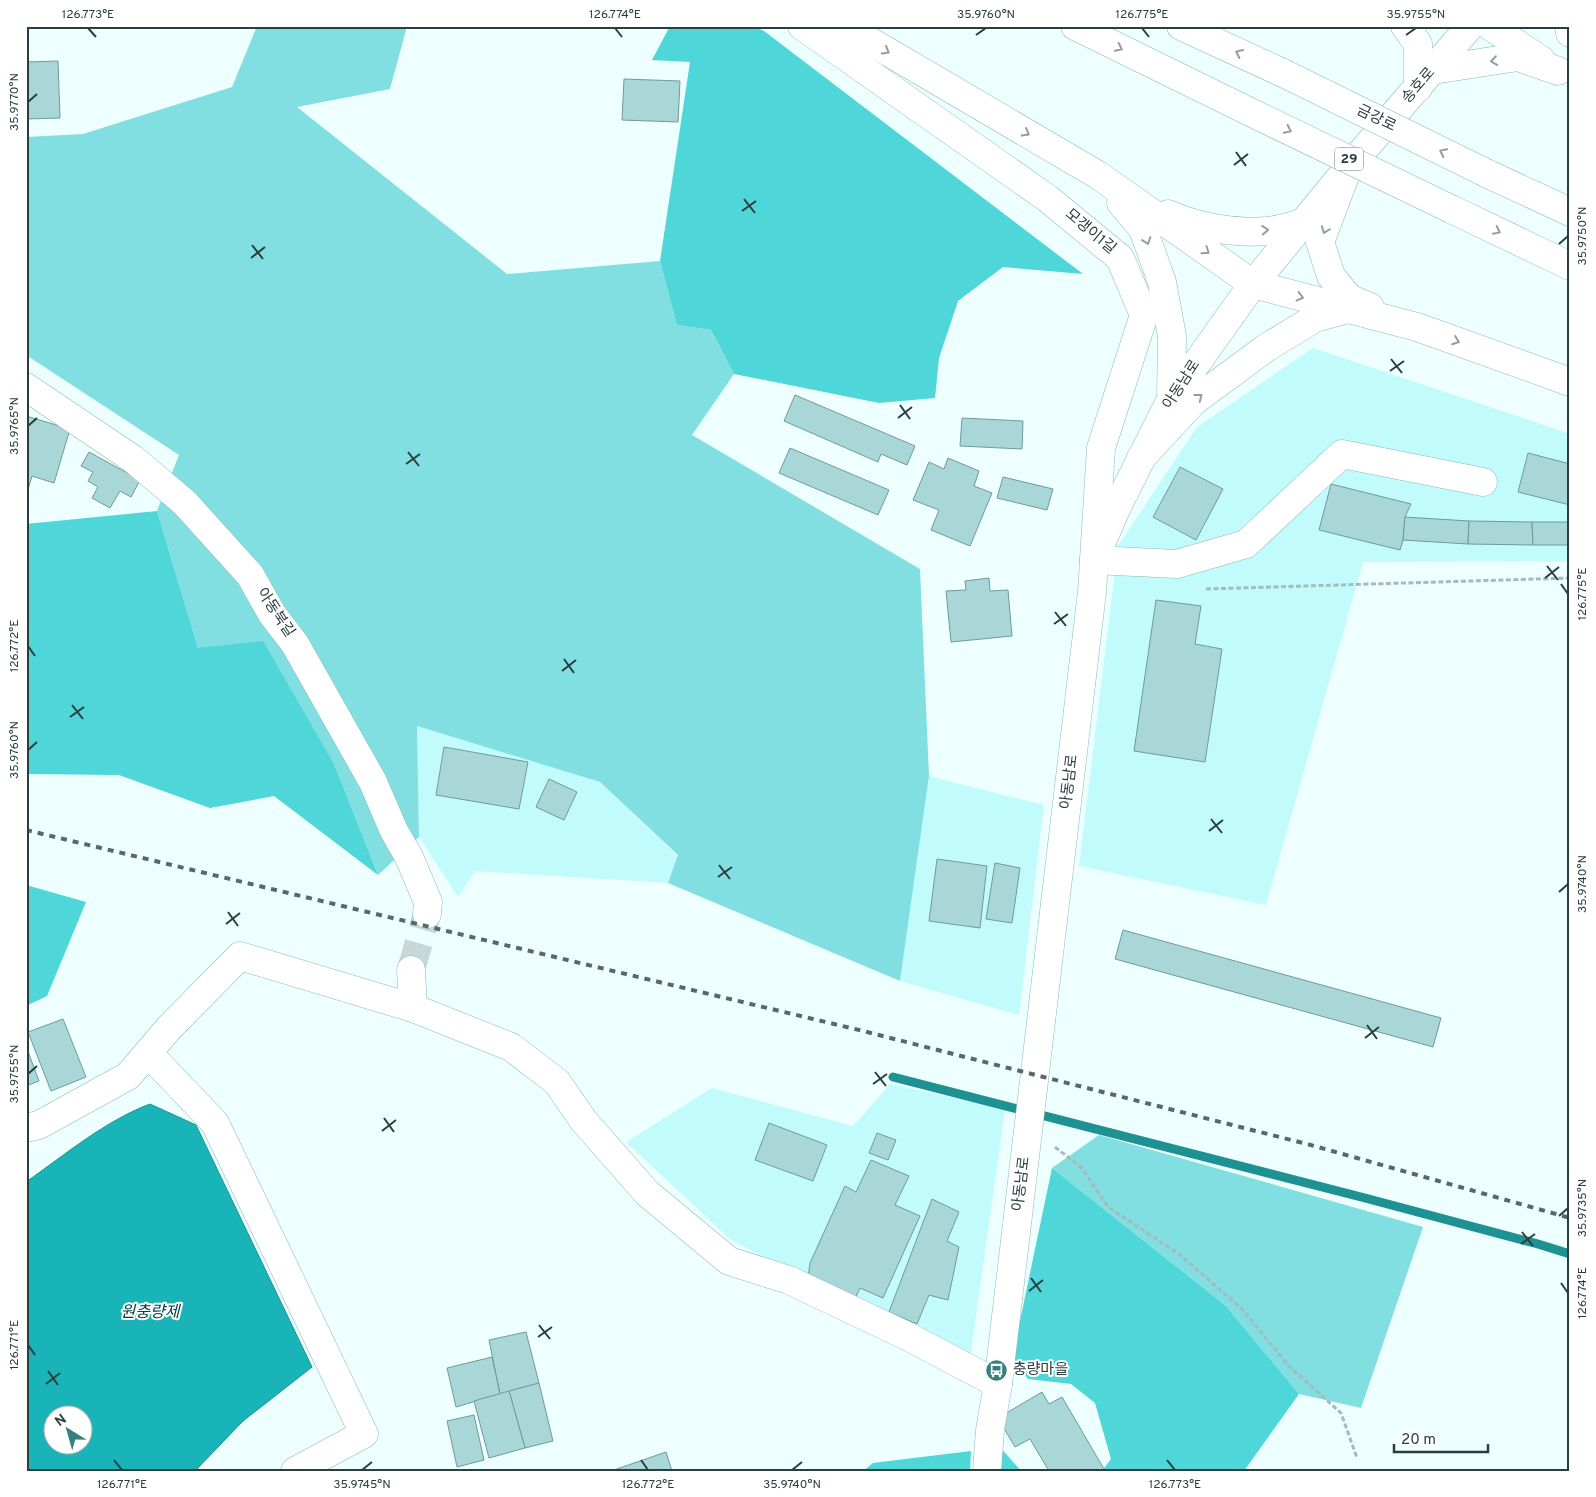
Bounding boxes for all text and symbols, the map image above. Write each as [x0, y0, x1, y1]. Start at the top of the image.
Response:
text: 126.773°E [62, 7, 114, 23]
text: 126.774°E [589, 7, 641, 23]
text: 35.9760°N [957, 7, 1015, 23]
text: 126.775°E [1116, 7, 1168, 23]
text: 35.9755°N [1387, 7, 1445, 23]
one-way arrow [1113, 42, 1122, 52]
one-way arrow [880, 44, 889, 54]
one-way arrow [1235, 48, 1244, 59]
one-way arrow [1490, 55, 1498, 66]
street label: 송호로 [1398, 64, 1440, 108]
text: 35.9770°N [7, 73, 23, 131]
street label: 금강로 [1353, 101, 1399, 137]
one-way arrow [1283, 124, 1292, 134]
one-way arrow [1021, 126, 1030, 136]
road number: 29 [1335, 148, 1363, 170]
one-way arrow [1439, 148, 1448, 158]
street label: 모갱이1길 [1061, 205, 1119, 259]
text: 35.9750°N [1575, 207, 1591, 265]
one-way arrow [1261, 225, 1269, 236]
one-way arrow [1321, 225, 1331, 234]
one-way arrow [1492, 225, 1501, 235]
one-way arrow [1141, 236, 1151, 245]
one-way arrow [1200, 245, 1209, 254]
one-way arrow [1296, 291, 1304, 301]
one-way arrow [1452, 335, 1460, 345]
street label: 아동남로 [1159, 357, 1205, 413]
one-way arrow [1193, 395, 1202, 403]
text: 35.9765°N [7, 397, 23, 455]
text: 126.775°E [1575, 568, 1591, 620]
street label: 아동북길 [252, 585, 298, 641]
text: 126.772°E [7, 620, 23, 672]
text: 35.9760°N [7, 721, 23, 779]
street label: 아동남로 [1057, 753, 1083, 811]
text: 35.9740°N [1575, 855, 1591, 913]
text: 35.9755°N [7, 1045, 23, 1103]
street label: 아동남로 [1009, 1155, 1035, 1213]
text: 35.9735°N [1575, 1179, 1591, 1237]
text: 126.774°E [1575, 1267, 1591, 1319]
water label: 원충량제 [121, 1303, 182, 1323]
text: 126.771°E [7, 1320, 23, 1370]
bus stop icon: 충량마을 [985, 1358, 1009, 1382]
place label: 충량마을 [1013, 1361, 1068, 1380]
north arrow [42, 1404, 92, 1454]
text: N [52, 1411, 70, 1431]
scale bar [1394, 1422, 1487, 1454]
text: 20 m [1401, 1431, 1436, 1450]
text: 126.771°E [97, 1477, 147, 1493]
text: 35.9745°N [333, 1477, 391, 1493]
text: 126.772°E [622, 1477, 674, 1493]
text: 35.9740°N [763, 1477, 821, 1493]
text: 126.773°E [1149, 1477, 1201, 1493]

